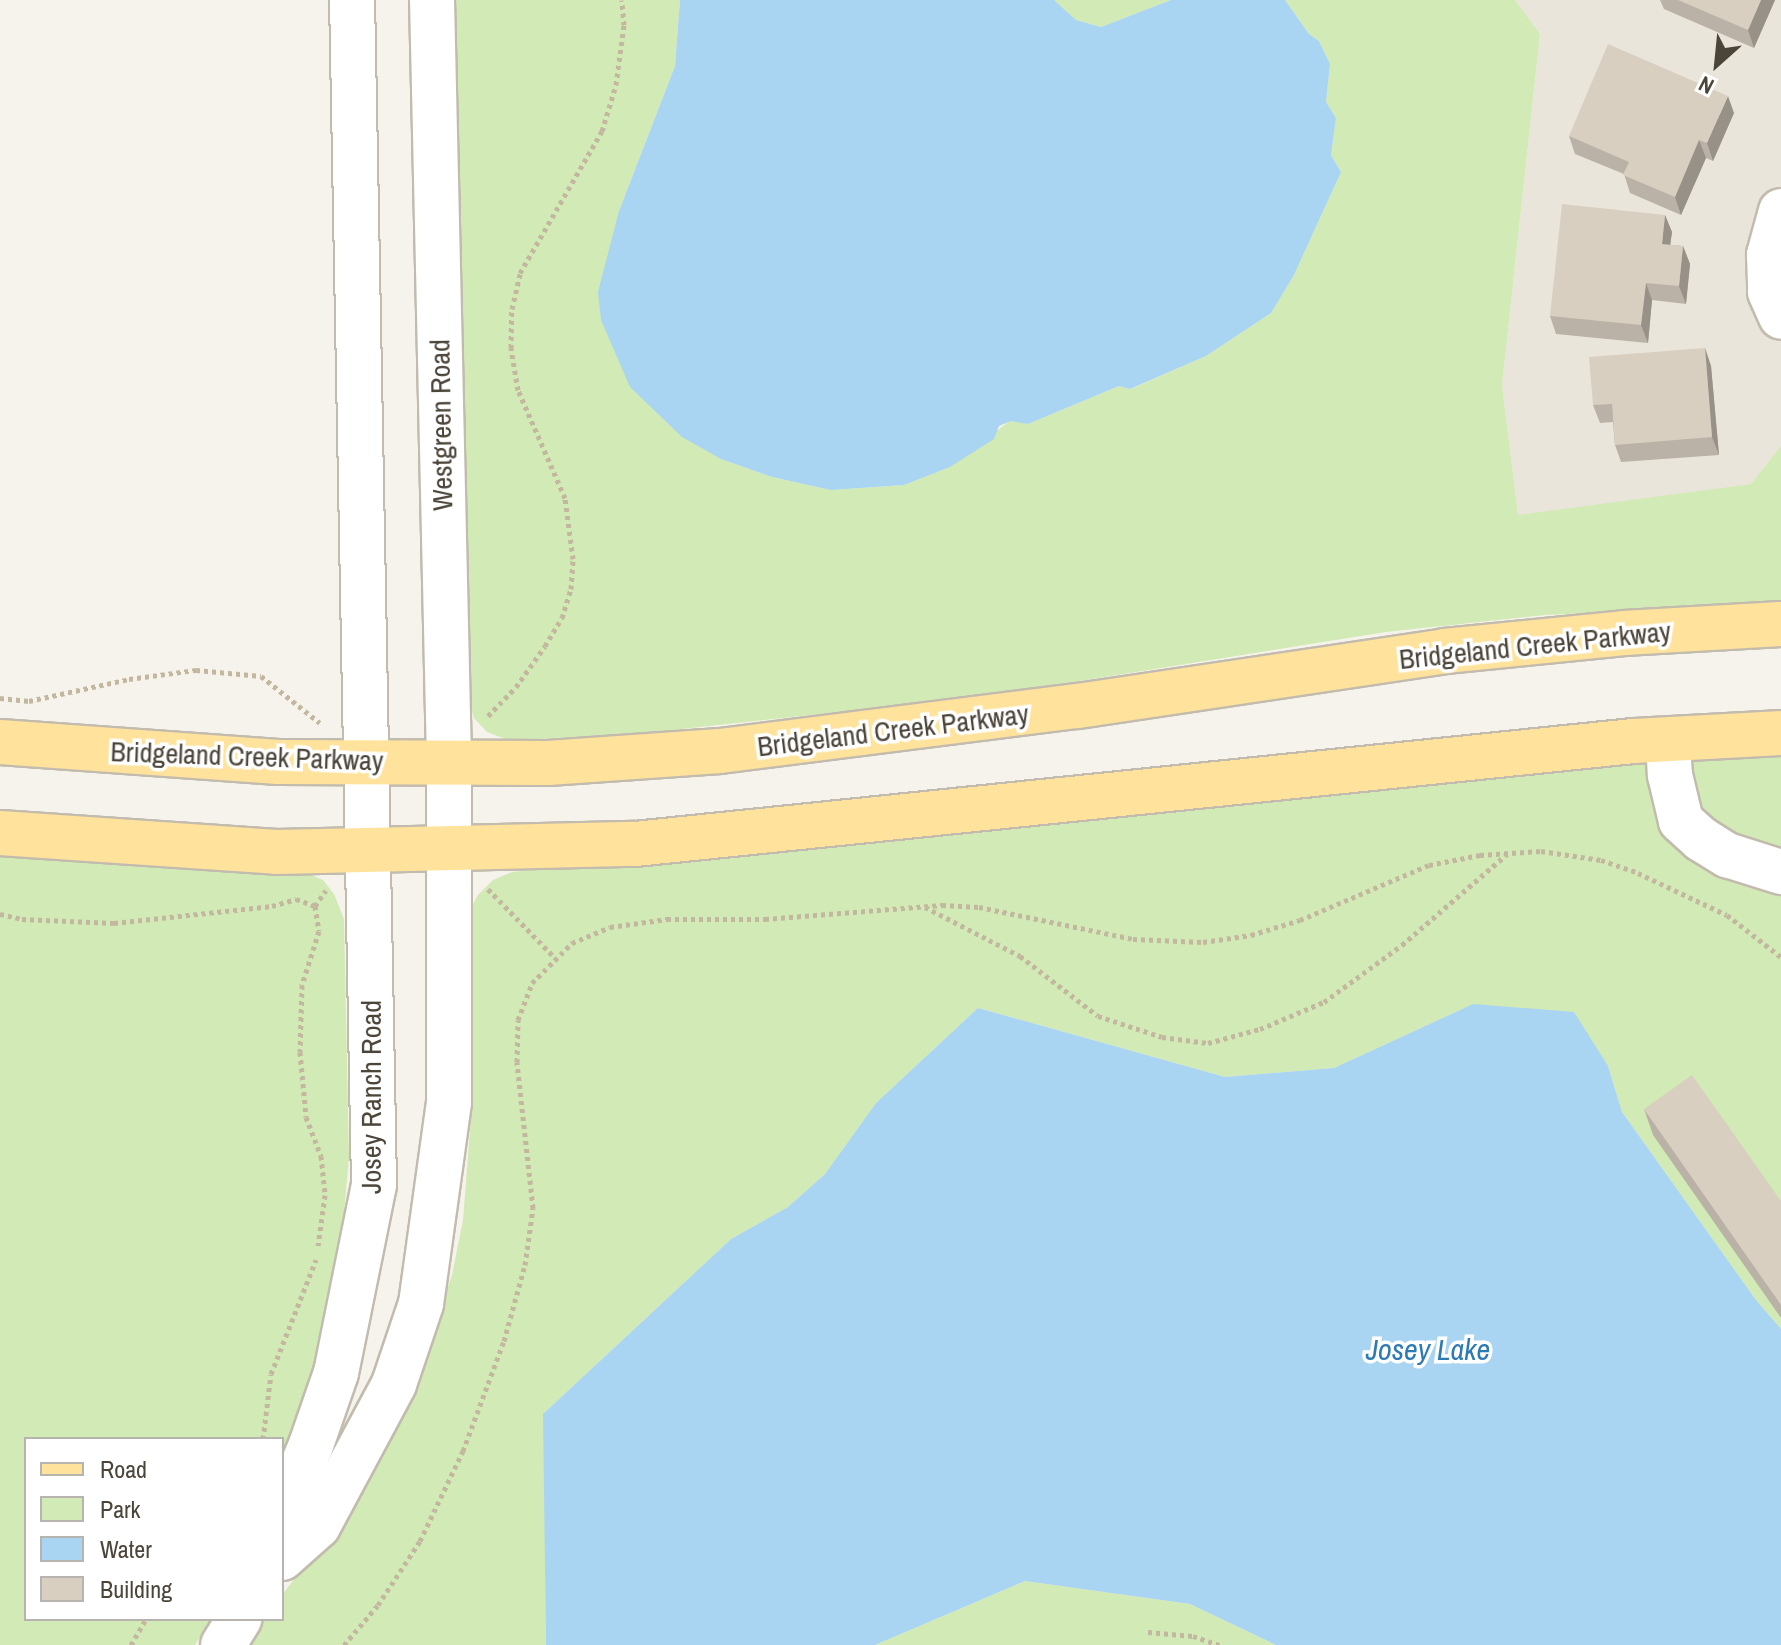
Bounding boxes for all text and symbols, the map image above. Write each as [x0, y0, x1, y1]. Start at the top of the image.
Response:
north arrow [1677, 24, 1757, 104]
text: N [1693, 69, 1719, 102]
street label: Westgreen Road [423, 339, 459, 511]
street label: Bridgeland Creek Parkway [1397, 614, 1673, 676]
street label: Bridgeland Creek Parkway [755, 697, 1031, 763]
street label: Bridgeland Creek Parkway [110, 734, 384, 778]
street label: Josey Ranch Road [354, 1000, 388, 1194]
water label: Josey Lake [1366, 1331, 1490, 1367]
legend [24, 1437, 284, 1621]
text: Road [100, 1453, 147, 1485]
text: Park [100, 1493, 140, 1525]
text: Water [100, 1533, 152, 1565]
text: Building [100, 1573, 172, 1605]

